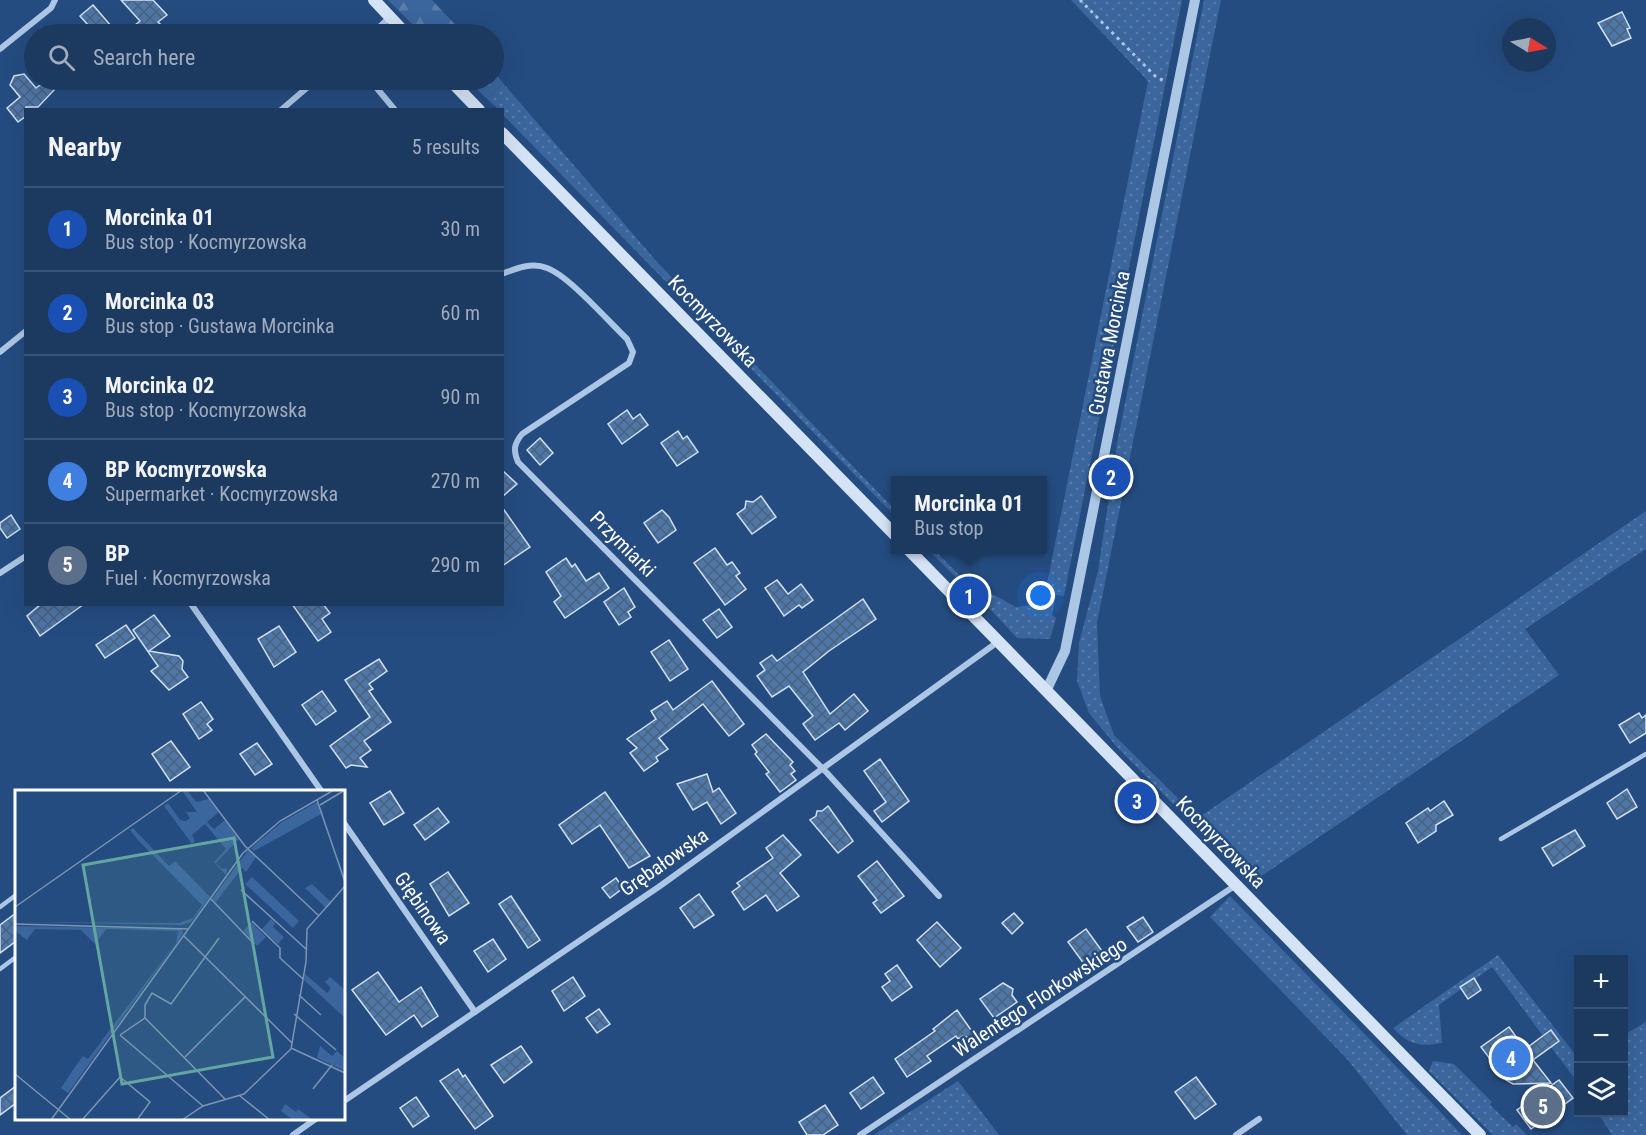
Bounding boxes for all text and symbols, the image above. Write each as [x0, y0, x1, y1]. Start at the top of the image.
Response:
north arrow [1502, 18, 1556, 72]
search box [24, 24, 504, 90]
icon: search [45, 41, 78, 74]
text: Search here [93, 45, 195, 70]
text: Nearby [48, 132, 122, 162]
text: 5 results [412, 135, 480, 159]
text: Morcinka 01 [105, 205, 214, 230]
text: 1 [62, 217, 73, 241]
text: 30 m [441, 217, 480, 241]
text: Bus stop · Kocmyrzowska [105, 230, 307, 254]
street label: Gustawa Morcinka [1083, 269, 1135, 417]
street label: Kocmyrzowska [663, 270, 763, 372]
text: Morcinka 03 [105, 289, 214, 314]
text: 2 [62, 301, 73, 325]
text: 60 m [441, 301, 480, 325]
text: Bus stop · Gustawa Morcinka [105, 314, 335, 338]
text: Morcinka 02 [105, 373, 214, 398]
text: 3 [62, 385, 73, 409]
text: 90 m [441, 385, 480, 409]
text: Bus stop · Kocmyrzowska [105, 398, 307, 422]
pin: 2 [1092, 454, 1130, 500]
text: BP Kocmyrzowska [105, 457, 267, 482]
text: 4 [62, 469, 73, 493]
text: 270 m [431, 469, 480, 493]
popup [891, 476, 1047, 554]
text: Supermarket · Kocmyrzowska [105, 482, 338, 506]
text: Morcinka 01 [914, 491, 1024, 516]
street label: Przymiarki [585, 506, 661, 582]
text: Bus stop [914, 516, 983, 540]
text: BP [105, 541, 130, 566]
text: 5 [62, 553, 73, 577]
text: 290 m [431, 553, 480, 577]
text: Fuel · Kocmyrzowska [105, 566, 271, 590]
pin: 1 [950, 574, 988, 618]
your location [1026, 581, 1055, 610]
pin: 3 [1118, 778, 1156, 824]
inset map [15, 790, 345, 1120]
street label: Kocmyrzowska [1171, 791, 1271, 893]
street label: Grębałowska [615, 823, 713, 901]
street label: Głębinowa [389, 867, 457, 949]
street label: Walentego Florkowskiego [949, 932, 1131, 1062]
map controls [1574, 955, 1628, 1117]
button: + [1574, 955, 1628, 1009]
button: − [1574, 1009, 1628, 1063]
pin: 4 [1492, 1036, 1530, 1080]
button: layers [1574, 1063, 1628, 1117]
pin: 5 [1524, 1084, 1562, 1128]

